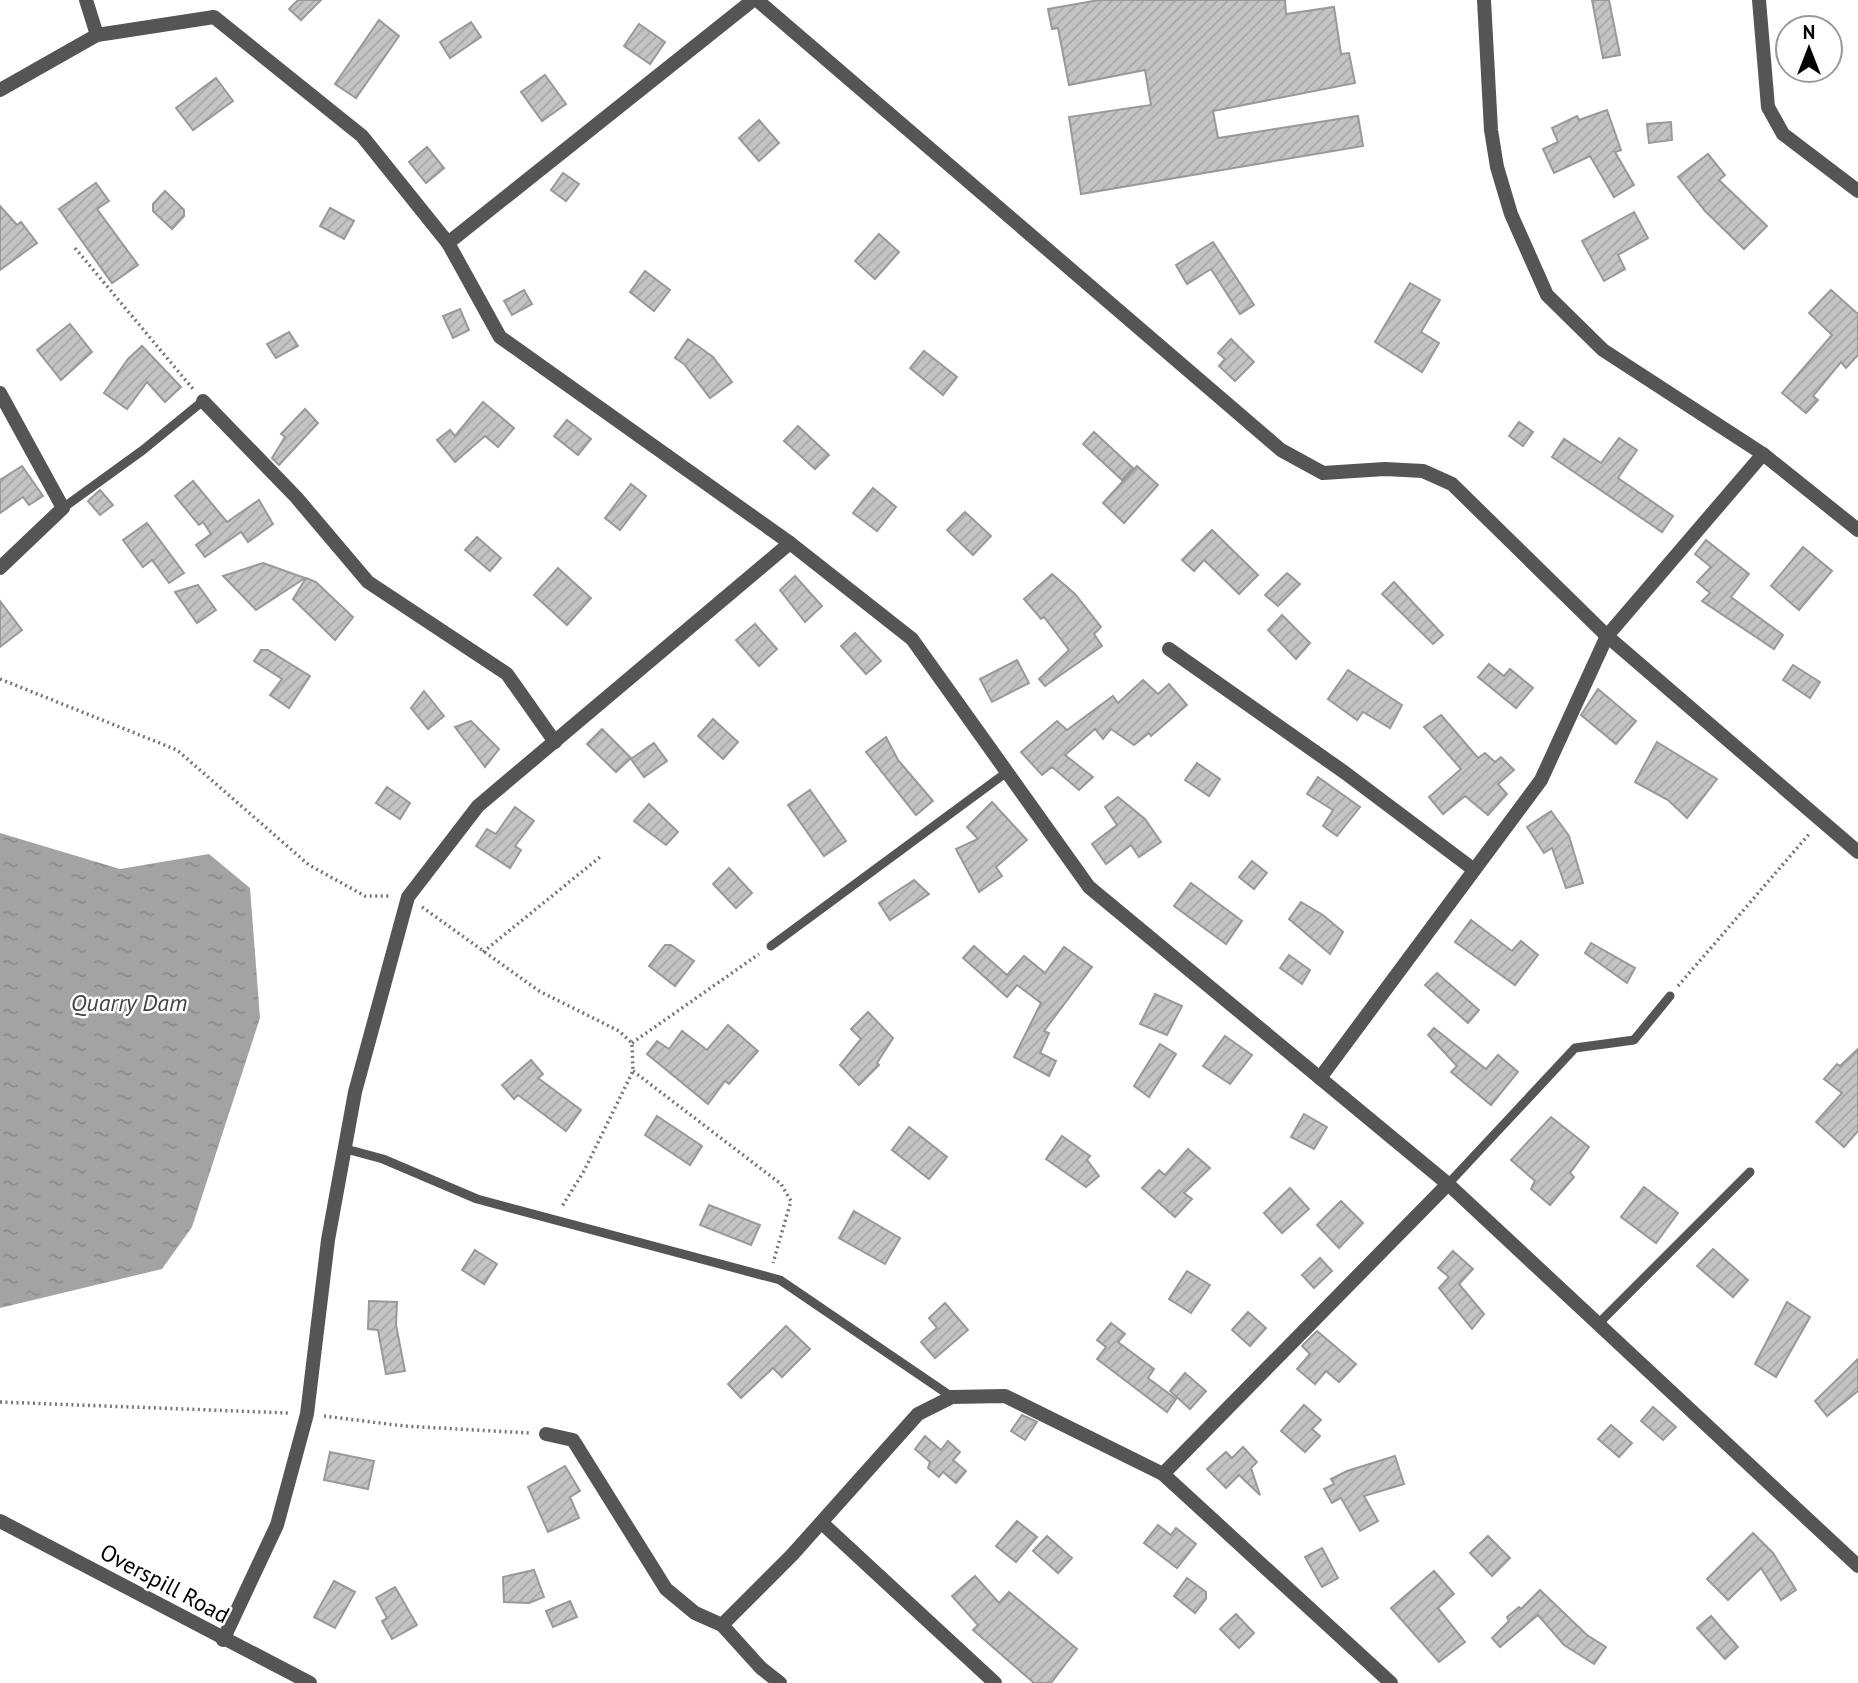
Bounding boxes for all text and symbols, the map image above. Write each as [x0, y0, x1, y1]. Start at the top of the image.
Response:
north arrow [1774, 14, 1844, 84]
text: N [1803, 20, 1815, 44]
water label: Quarry Dam [71, 987, 187, 1018]
street label: Overspill Road [95, 1537, 235, 1629]

